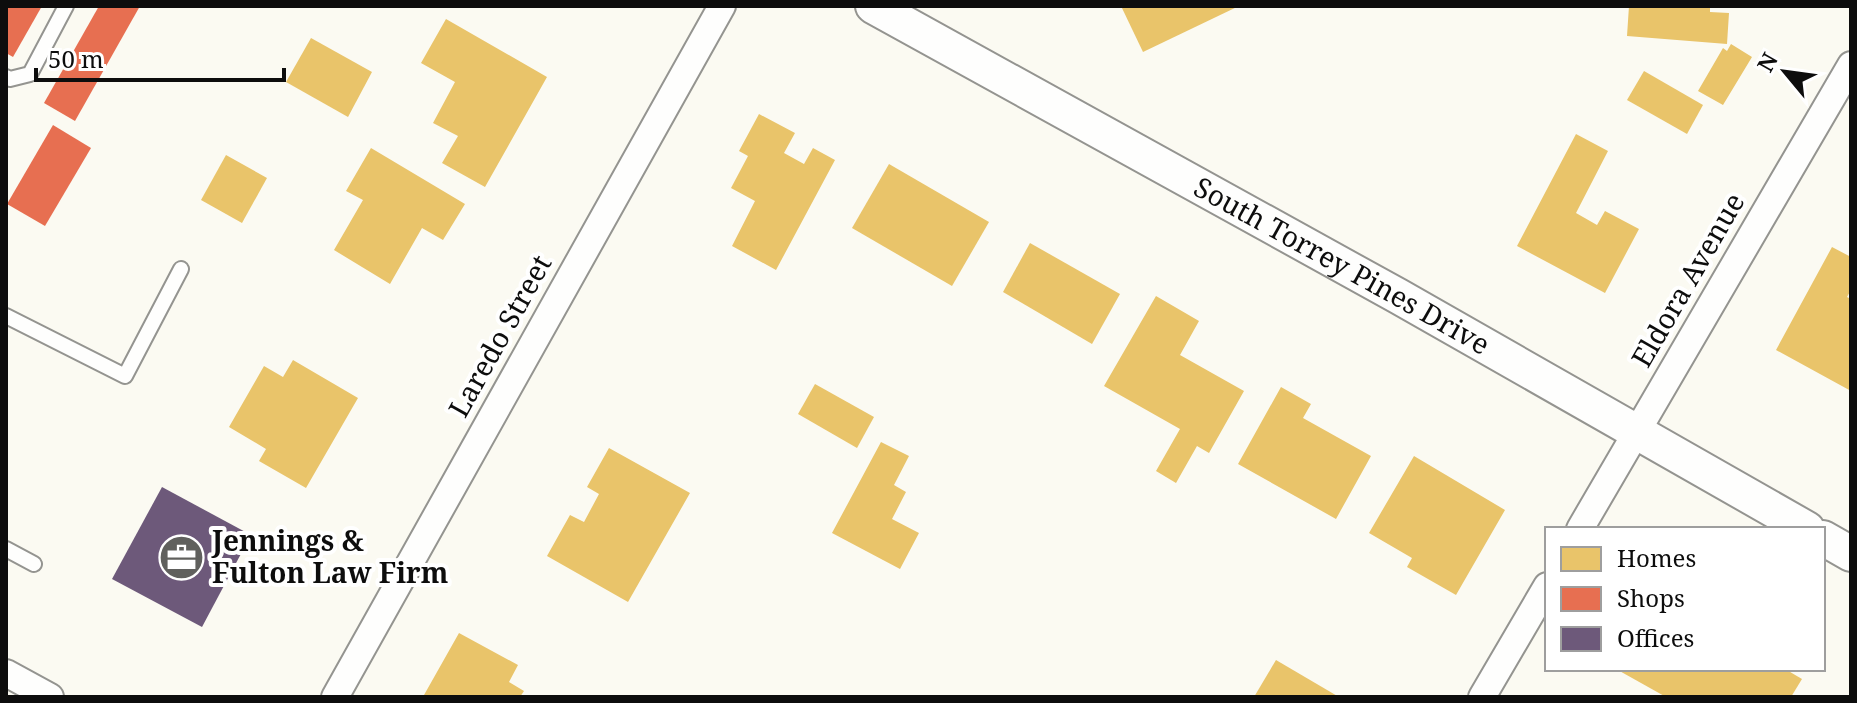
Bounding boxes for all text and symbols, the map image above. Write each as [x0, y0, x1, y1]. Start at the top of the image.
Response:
scale bar [36, 32, 284, 82]
north arrow [1745, 32, 1825, 112]
text: 50 m [48, 42, 104, 75]
text: N [1749, 47, 1784, 77]
street label: South Torrey Pines Drive [1188, 167, 1497, 363]
street label: Eldora Avenue [1622, 185, 1752, 374]
street label: Laredo Street [439, 247, 559, 423]
place label: Jennings & Fulton Law Firm [211, 521, 448, 591]
legend [1545, 527, 1825, 671]
office icon: Jennings & Fulton Law Firm [157, 533, 205, 581]
text: Homes [1617, 541, 1696, 574]
text: Shops [1617, 581, 1685, 614]
text: Offices [1617, 621, 1694, 654]

